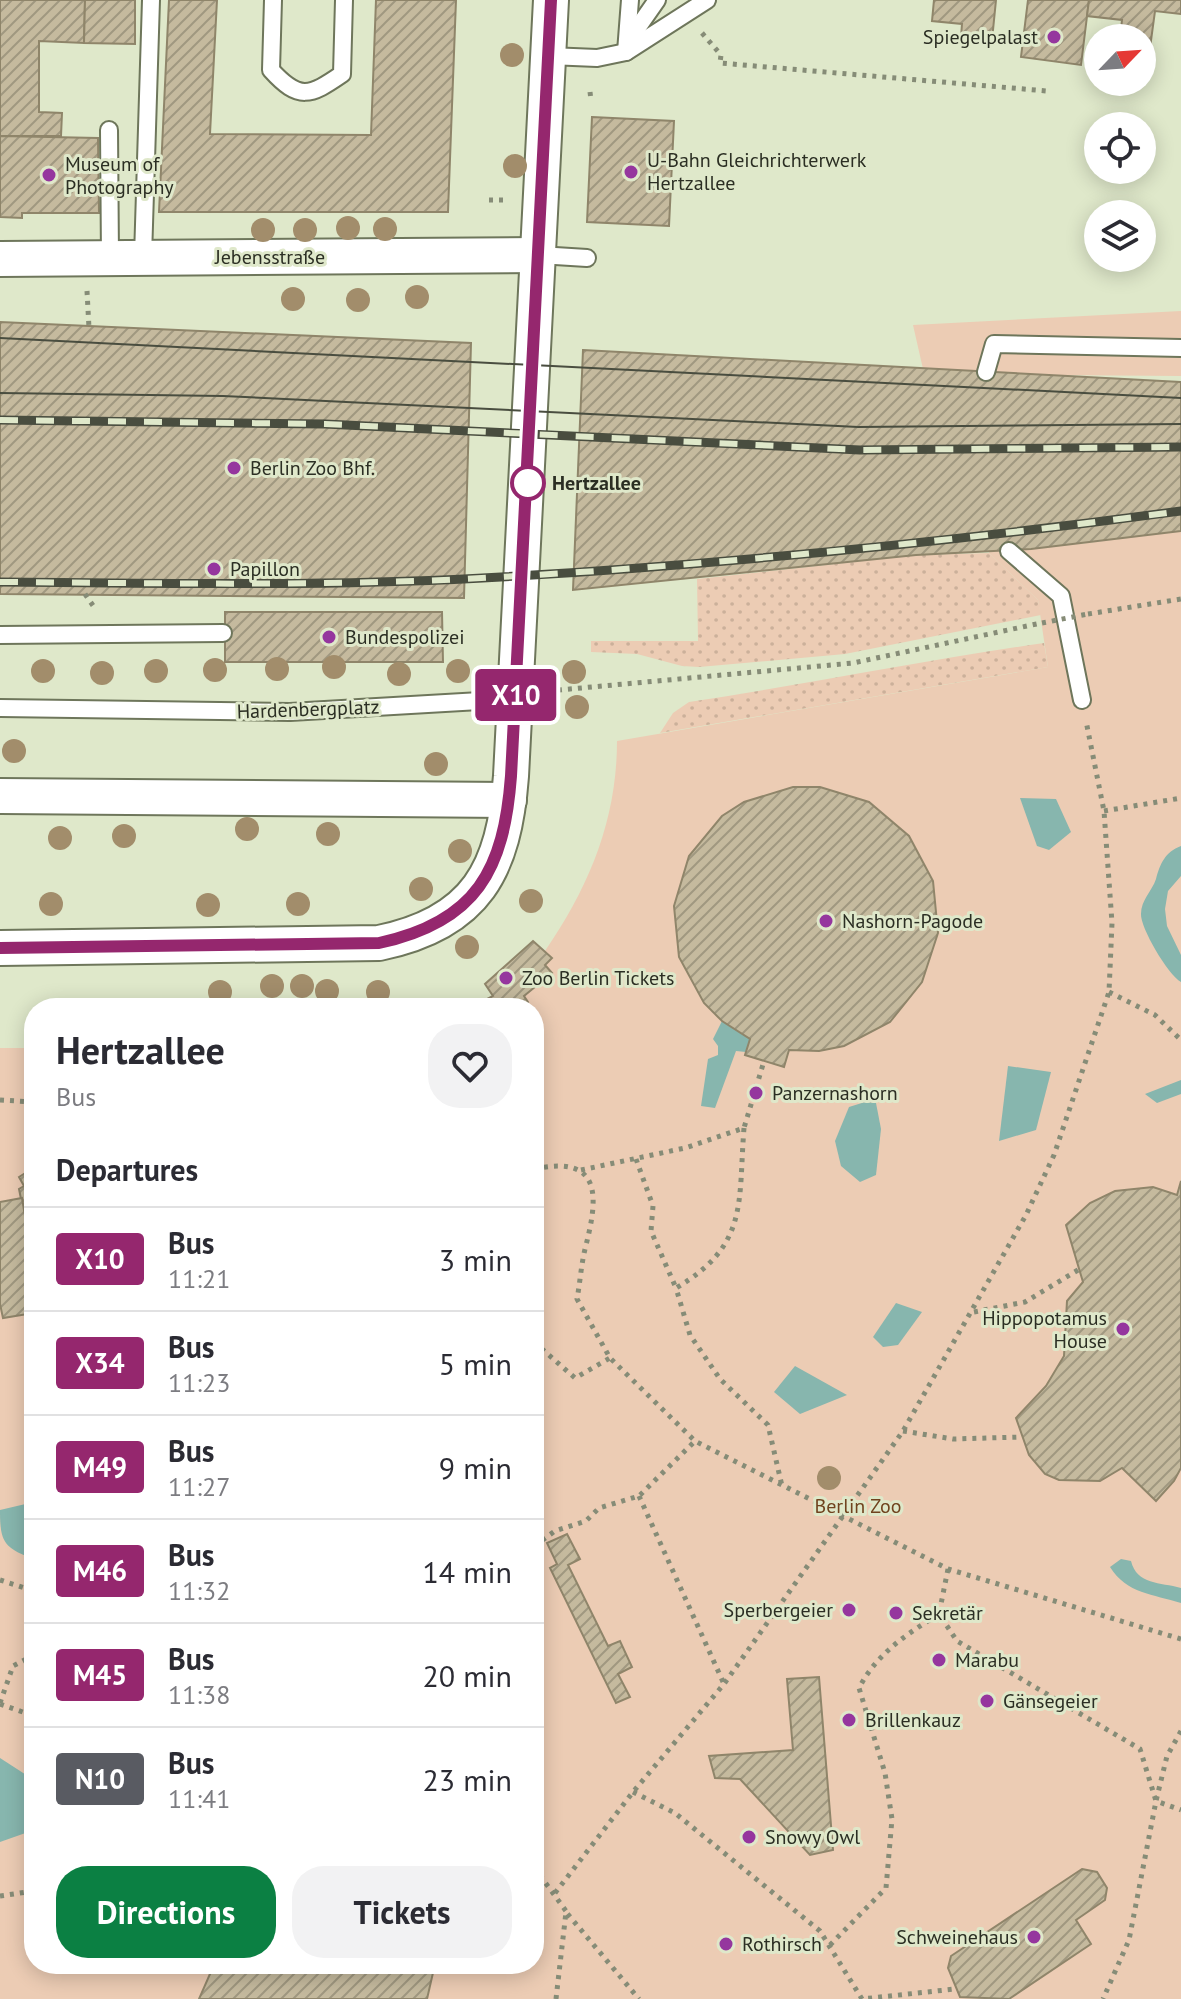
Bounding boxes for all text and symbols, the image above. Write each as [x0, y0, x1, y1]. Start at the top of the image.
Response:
place label: Spiegelpalast [923, 24, 1038, 50]
north arrow [1084, 24, 1156, 96]
map controls [1084, 24, 1156, 272]
marker: Spiegelpalast [1045, 28, 1063, 46]
button: locate [1084, 112, 1156, 184]
place label: U-Bahn Gleichrichterwerk Hertzallee [647, 147, 867, 196]
place label: Museum of Photography [65, 151, 174, 200]
marker: U-Bahn Gleichrichterwerk Hertzallee [622, 163, 640, 181]
marker: Museum of Photography [40, 166, 58, 184]
button: layers [1084, 200, 1156, 272]
street label: Jebensstraße [214, 244, 325, 270]
place label: Berlin Zoo Bhf. [250, 455, 375, 481]
marker: Berlin Zoo Bhf. [225, 459, 243, 477]
marker: Hertzallee [511, 466, 545, 500]
place label: Hertzallee [552, 470, 641, 496]
place label: Papillon [230, 556, 300, 582]
marker: Papillon [205, 560, 223, 578]
place label: Bundespolizei [345, 624, 465, 650]
marker: Bundespolizei [320, 628, 338, 646]
line badge: X10 [470, 669, 562, 721]
text: X10 [491, 676, 541, 713]
street label: Hardenbergplatz [236, 694, 380, 724]
place label: Nashorn-Pagode [842, 908, 983, 934]
marker: Nashorn-Pagode [817, 912, 835, 930]
place label: Zoo Berlin Tickets [522, 965, 674, 991]
marker: Zoo Berlin Tickets [497, 969, 515, 987]
button: heart [428, 1024, 512, 1108]
text: Hertzallee [56, 1025, 225, 1074]
text: Bus [56, 1080, 96, 1113]
place label: Panzernashorn [772, 1080, 898, 1106]
marker: Panzernashorn [747, 1084, 765, 1102]
text: Departures [56, 1150, 198, 1189]
text: Bus [168, 1223, 215, 1262]
text: X10 [75, 1240, 125, 1277]
text: 3 min [439, 1240, 512, 1279]
text: 11:21 [168, 1262, 230, 1295]
place label: Hippopotamus House [982, 1305, 1107, 1354]
marker: Hippopotamus House [1114, 1320, 1132, 1338]
text: Bus [168, 1327, 215, 1366]
text: X34 [75, 1344, 125, 1381]
text: 5 min [439, 1344, 512, 1383]
text: 11:23 [168, 1366, 230, 1399]
text: Bus [168, 1431, 215, 1470]
text: M49 [73, 1448, 127, 1485]
text: 9 min [439, 1448, 512, 1487]
text: 11:27 [168, 1470, 230, 1503]
park label: Berlin Zoo [815, 1493, 902, 1519]
text: Bus [168, 1535, 215, 1574]
text: M46 [73, 1552, 127, 1589]
text: 14 min [422, 1552, 512, 1591]
text: 11:32 [168, 1574, 230, 1607]
place label: Sperbergeier [724, 1597, 833, 1623]
place label: Sekretär [912, 1600, 983, 1626]
marker: Sperbergeier [840, 1601, 858, 1619]
marker: Sekretär [887, 1604, 905, 1622]
text: Bus [168, 1639, 215, 1678]
place label: Marabu [955, 1647, 1019, 1673]
marker: Marabu [930, 1651, 948, 1669]
text: M45 [73, 1656, 127, 1693]
text: 20 min [422, 1656, 512, 1695]
text: 11:38 [168, 1678, 230, 1711]
place label: Gänsegeier [1003, 1688, 1098, 1714]
marker: Gänsegeier [978, 1692, 996, 1710]
place label: Brillenkauz [865, 1707, 961, 1733]
marker: Brillenkauz [840, 1711, 858, 1729]
text: Bus [168, 1743, 215, 1782]
text: N10 [75, 1760, 125, 1797]
text: 23 min [422, 1760, 512, 1799]
text: 11:41 [168, 1782, 230, 1815]
place label: Snowy Owl [765, 1824, 860, 1850]
marker: Snowy Owl [740, 1828, 758, 1846]
button: Directions [56, 1866, 276, 1958]
button: Tickets [292, 1866, 512, 1958]
place label: Schweinehaus [896, 1924, 1018, 1950]
marker: Schweinehaus [1025, 1928, 1043, 1946]
place label: Rothirsch [742, 1931, 822, 1957]
marker: Rothirsch [717, 1935, 735, 1953]

